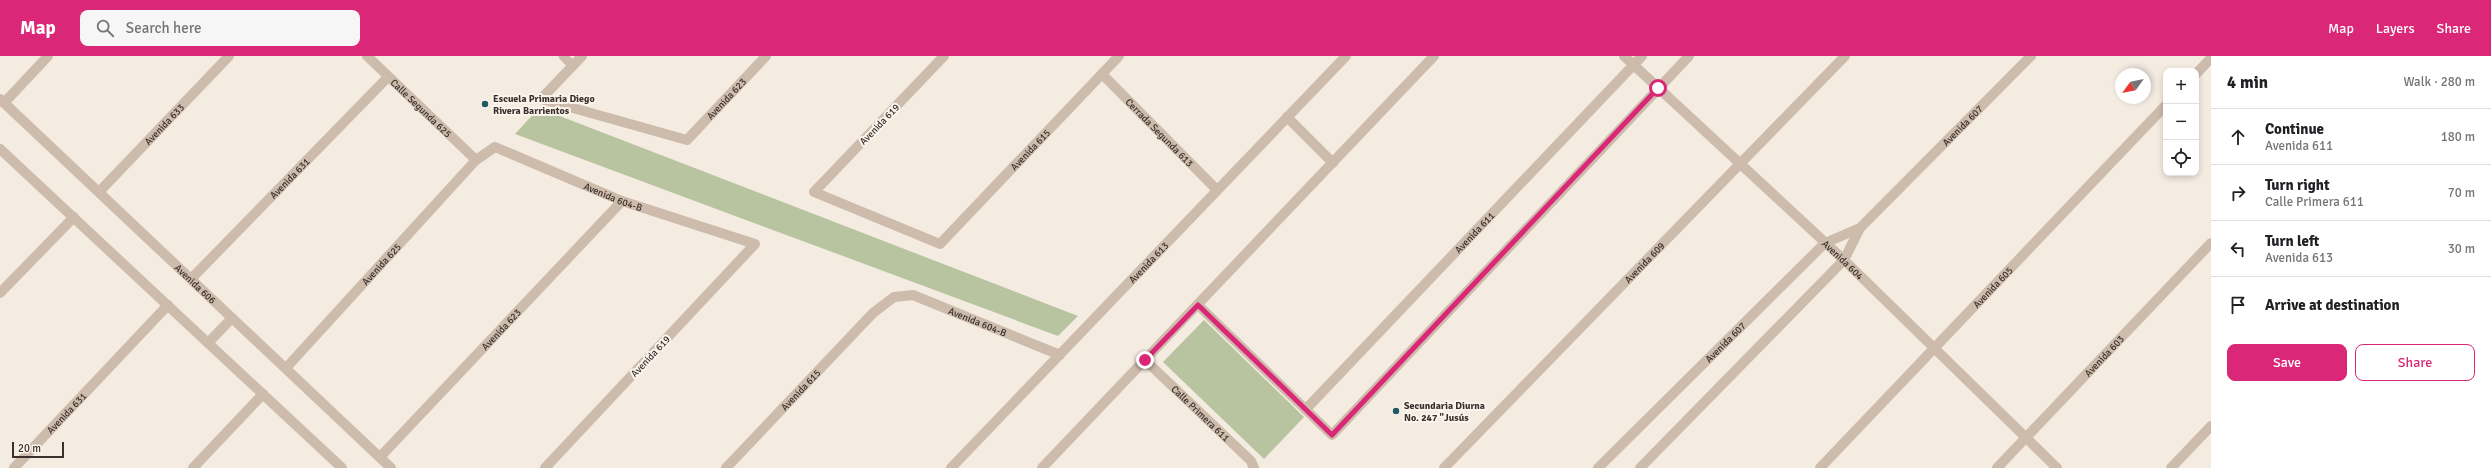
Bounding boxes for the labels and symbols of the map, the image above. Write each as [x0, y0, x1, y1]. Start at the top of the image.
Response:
north arrow [2115, 68, 2151, 104]
street label: Avenida 623 [704, 76, 749, 122]
street label: Calle Segunda 625 [388, 77, 454, 140]
route start [1649, 79, 1667, 97]
place label: Escuela Primaria Diego Rivera Barrientos [493, 93, 595, 117]
street label: Cerrada Segunda 613 [1123, 96, 1196, 170]
marker: Escuela Primaria Diego Rivera Barrientos [480, 99, 490, 109]
street label: Avenida 633 [142, 102, 187, 148]
street label: Avenida 619 [857, 102, 902, 148]
street label: Avenida 607 [1940, 103, 1986, 149]
street label: Avenida 615 [1008, 127, 1053, 173]
street label: Avenida 631 [268, 156, 313, 202]
street label: Avenida 604-B [582, 180, 644, 214]
street label: Avenida 611 [1453, 210, 1497, 256]
street label: Avenida 604 [1819, 238, 1866, 283]
street label: Avenida 613 [1126, 240, 1171, 286]
street label: Avenida 609 [1622, 240, 1667, 286]
street label: Avenida 625 [360, 241, 404, 288]
street label: Avenida 606 [172, 262, 218, 307]
street label: Avenida 605 [1971, 265, 2016, 311]
street label: Avenida 604-B [946, 305, 1008, 340]
street label: Avenida 623 [479, 307, 524, 353]
street label: Avenida 607 [1703, 320, 1749, 365]
street label: Avenida 619 [629, 333, 673, 380]
street label: Avenida 603 [2082, 333, 2127, 379]
route end [1136, 351, 1154, 369]
street label: Avenida 615 [779, 367, 823, 413]
street label: Calle Primera 611 [1168, 383, 1232, 444]
street label: Avenida 631 [45, 390, 89, 437]
place label: Secundaria Diurna No. 247 "Jusús [1404, 400, 1485, 424]
marker: Secundaria Diurna No. 247 "Jusús [1391, 406, 1401, 416]
scale bar [12, 440, 64, 459]

